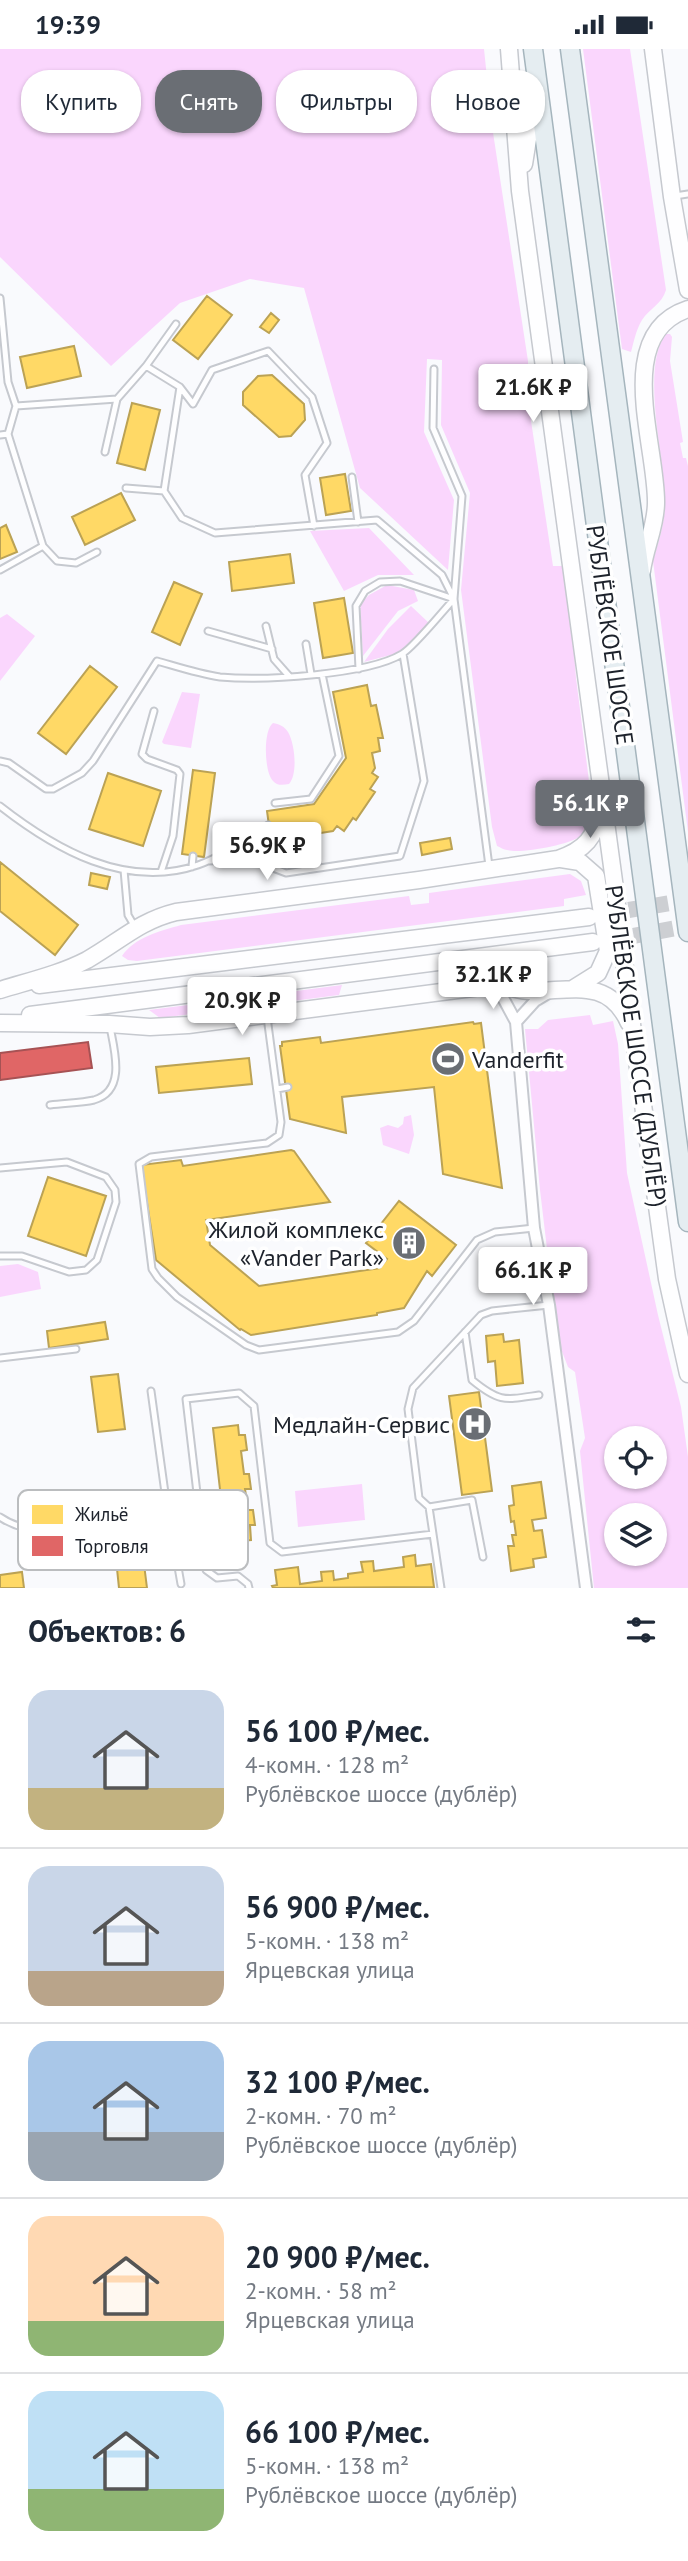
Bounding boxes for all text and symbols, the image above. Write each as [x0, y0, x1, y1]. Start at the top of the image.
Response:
text: 19:39 [35, 8, 101, 41]
chip: Купить [21, 70, 141, 133]
chip: Снять [155, 70, 262, 133]
chip: Фильтры [276, 70, 417, 133]
chip: Новое [431, 70, 545, 133]
pin: 21.6K ₽ [468, 365, 598, 424]
text: 21.6K ₽ [494, 372, 572, 401]
street label: РУБЛЁВСКОЕ ШОССЕ [579, 523, 641, 747]
pin: 56.1K ₽ [525, 781, 655, 840]
text: 56.1K ₽ [551, 788, 629, 817]
pin: 56.9K ₽ [202, 823, 332, 882]
text: 56.9K ₽ [228, 830, 306, 859]
street label: РУБЛЁВСКОЕ ШОССЕ (ДУБЛЁР) [598, 883, 674, 1209]
pin: 32.1K ₽ [428, 951, 558, 1011]
text: 32.1K ₽ [454, 959, 532, 988]
pin: 20.9K ₽ [177, 977, 307, 1037]
text: 20.9K ₽ [203, 985, 281, 1014]
sports icon: Vanderfit [429, 1040, 467, 1078]
place label: Vanderfit [471, 1044, 564, 1075]
place label: Жилой комплекс «Vander Park» [207, 1214, 384, 1273]
building icon: Жилой комплекс «Vander Park» [390, 1224, 428, 1262]
pin: 66.1K ₽ [468, 1247, 598, 1307]
text: 66.1K ₽ [494, 1255, 572, 1284]
hospital icon: Медлайн-Сервис [456, 1405, 494, 1443]
place label: Медлайн-Сервис [273, 1409, 450, 1440]
map controls [604, 1426, 667, 1566]
button: locate [604, 1426, 667, 1489]
legend [18, 1490, 248, 1570]
text: Жильё [74, 1502, 129, 1526]
button: layers [604, 1503, 667, 1566]
text: Торговля [75, 1534, 149, 1558]
text: Объектов: 6 [28, 1611, 186, 1650]
icon: filters [622, 1611, 660, 1649]
text: 56 100 ₽/мес. [245, 1711, 430, 1750]
icon: home [84, 1718, 168, 1802]
text: 4-комн. · 128 m² [245, 1750, 409, 1779]
text: Рублёвское шоссе (дублёр) [245, 1779, 517, 1808]
text: 56 900 ₽/мес. [245, 1887, 430, 1926]
icon: home [84, 1894, 168, 1978]
text: 5-комн. · 138 m² [245, 1926, 409, 1955]
text: Ярцевская улица [245, 1955, 415, 1984]
text: 32 100 ₽/мес. [245, 2062, 430, 2101]
icon: home [84, 2069, 168, 2153]
text: 2-комн. · 70 m² [245, 2101, 397, 2130]
text: Рублёвское шоссе (дублёр) [245, 2130, 517, 2159]
text: 20 900 ₽/мес. [245, 2237, 430, 2276]
icon: home [84, 2244, 168, 2328]
text: 2-комн. · 58 m² [245, 2276, 397, 2305]
text: Ярцевская улица [245, 2305, 415, 2334]
text: 66 100 ₽/мес. [245, 2412, 430, 2451]
icon: home [84, 2419, 168, 2503]
text: 5-комн. · 138 m² [245, 2451, 409, 2480]
text: Рублёвское шоссе (дублёр) [245, 2480, 517, 2509]

